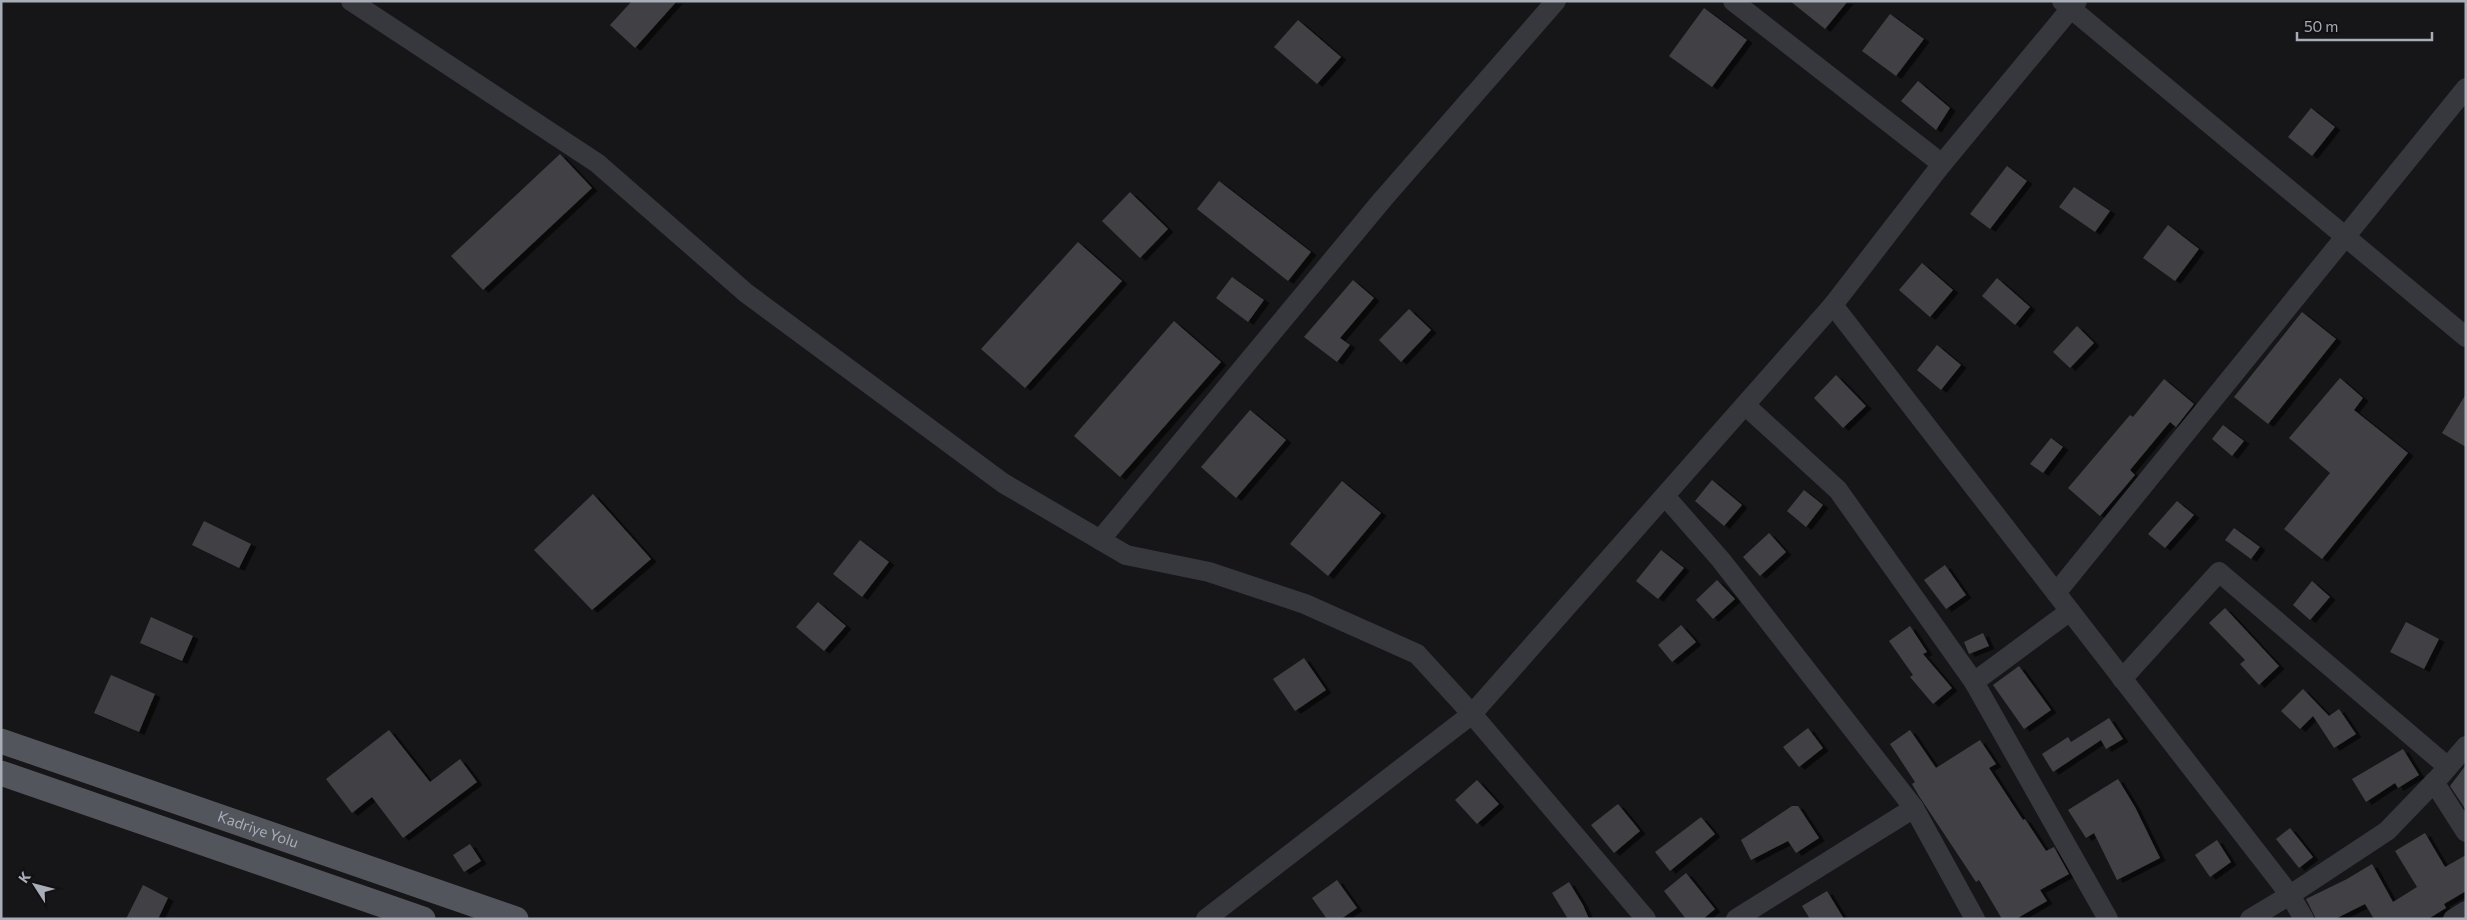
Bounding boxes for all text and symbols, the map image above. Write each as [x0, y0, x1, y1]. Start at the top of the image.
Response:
scale bar [2297, 10, 2432, 42]
text: 50 m [2304, 17, 2338, 35]
street label: Kadriye Yolu [216, 807, 301, 851]
north arrow [10, 860, 60, 910]
text: K [14, 868, 34, 886]

